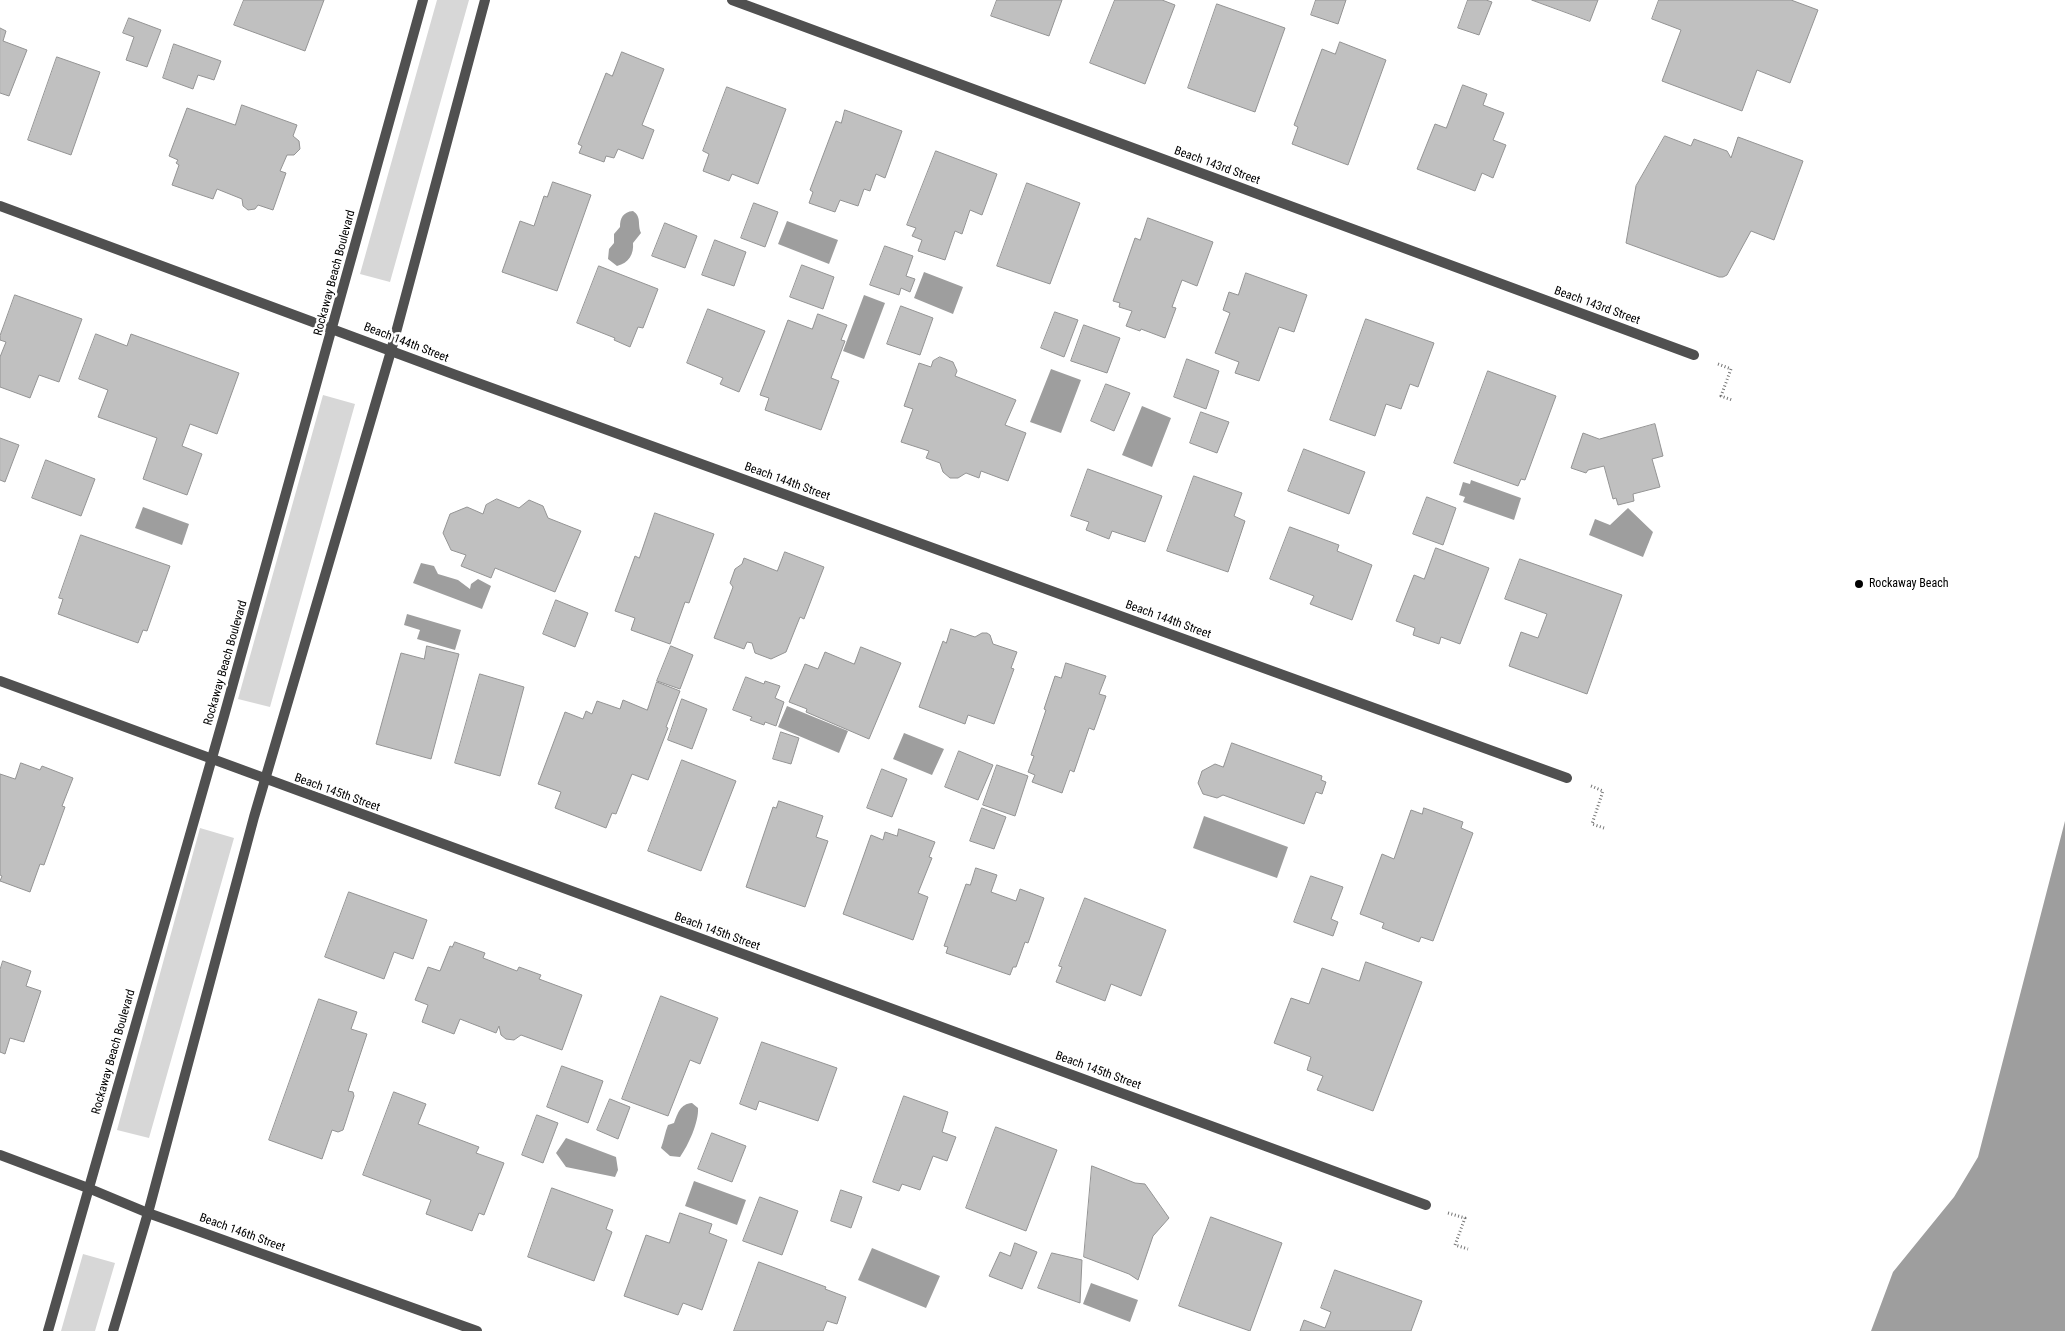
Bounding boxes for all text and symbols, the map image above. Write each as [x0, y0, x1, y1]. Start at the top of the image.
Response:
street label: Beach 143rd Street [1172, 144, 1262, 188]
street label: Rockaway Beach Boulevard [311, 209, 359, 337]
street label: Beach 143rd Street [1552, 284, 1642, 328]
street label: Beach 144th Street [361, 320, 451, 366]
street label: Beach 144th Street [742, 460, 832, 504]
place label: Rockaway Beach [1869, 577, 1949, 591]
marker: Rockaway Beach [1853, 578, 1865, 590]
street label: Beach 144th Street [1123, 598, 1213, 642]
street label: Rockaway Beach Boulevard [201, 599, 251, 727]
street label: Beach 145th Street [292, 771, 382, 815]
street label: Beach 145th Street [672, 910, 762, 954]
street label: Rockaway Beach Boulevard [89, 988, 139, 1116]
street label: Beach 145th Street [1053, 1049, 1143, 1093]
street label: Beach 146th Street [197, 1211, 287, 1255]

